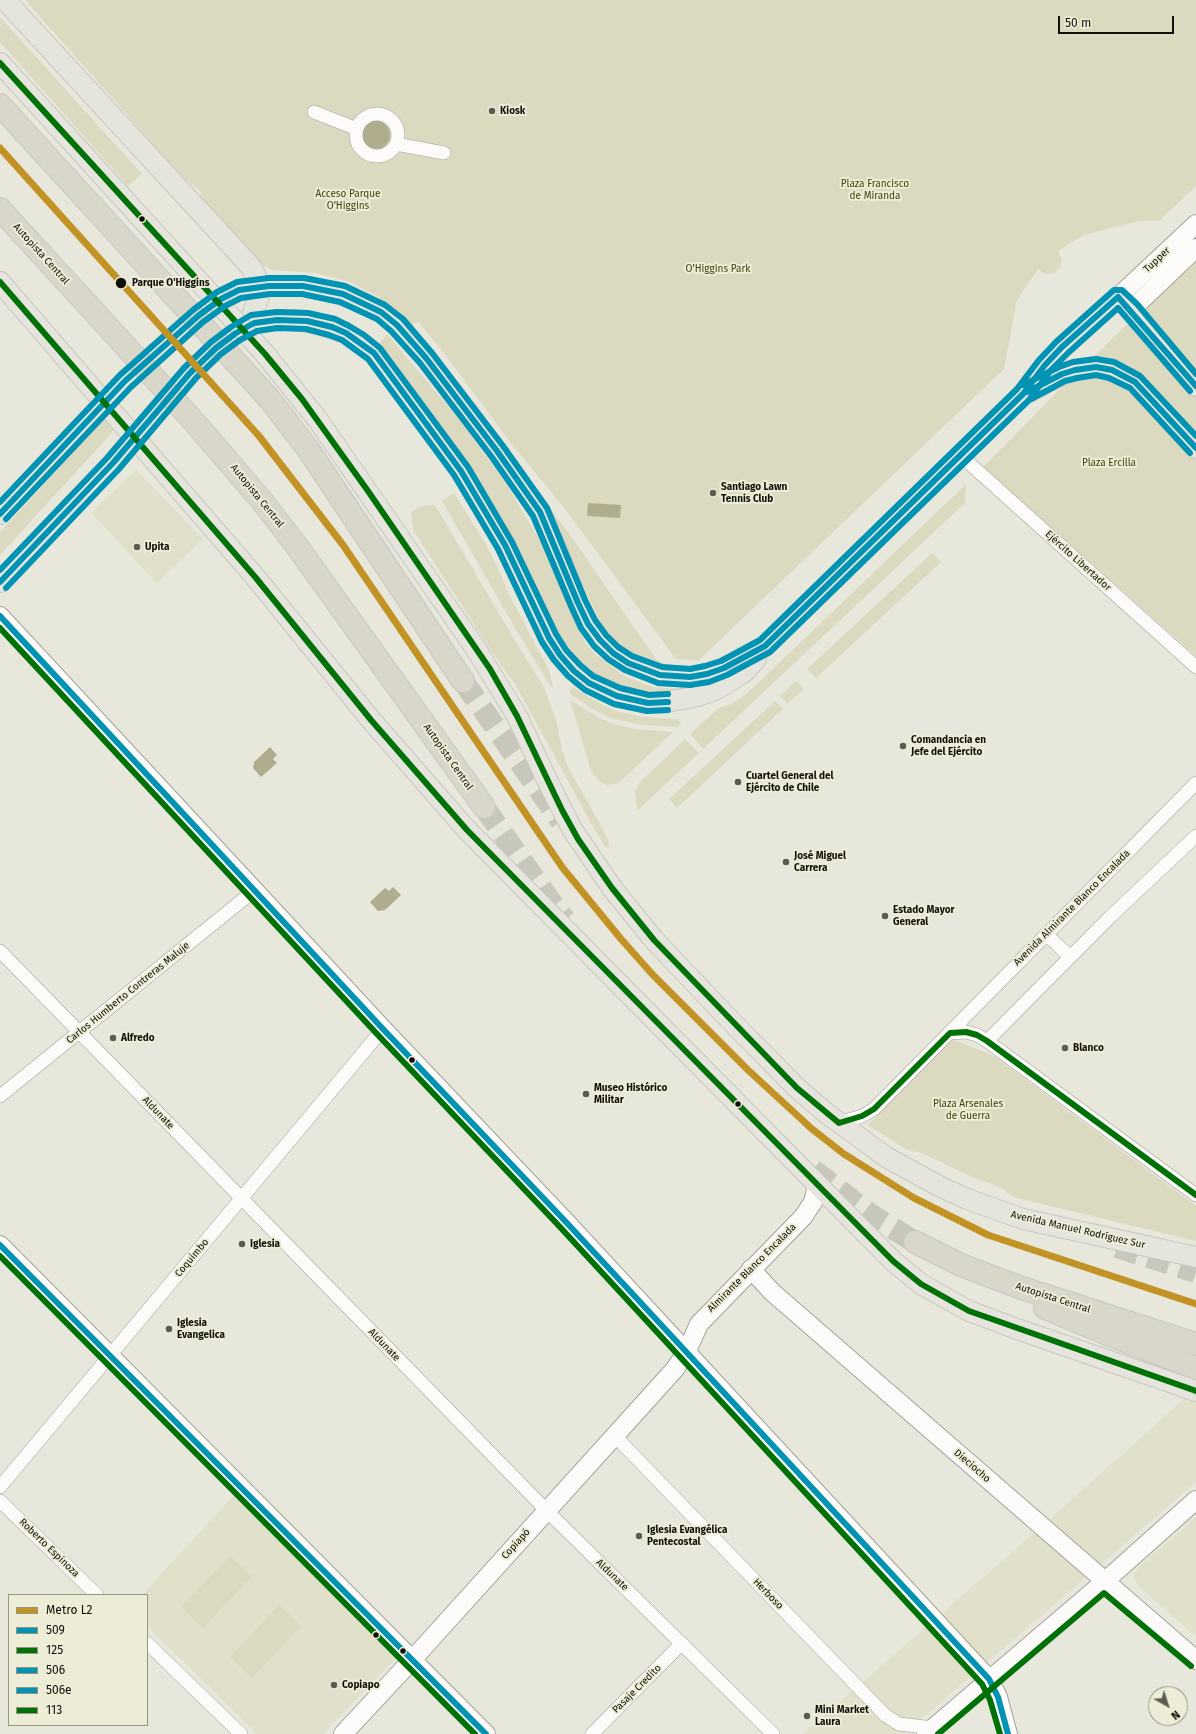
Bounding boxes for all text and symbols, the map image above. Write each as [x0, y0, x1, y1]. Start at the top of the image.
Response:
scale bar [1060, 8, 1176, 34]
text: 50 m [1065, 16, 1091, 30]
place label: Kiosk [500, 105, 525, 117]
marker: Kiosk [487, 106, 497, 116]
park label: Plaza Francisco de Miranda [841, 178, 909, 202]
park label: Acceso Parque O'Higgins [315, 188, 381, 212]
unlabelled marker [137, 214, 147, 224]
street label: Autopista Central [10, 221, 72, 287]
street label: Tupper [1141, 245, 1173, 275]
park label: O'Higgins Park [686, 263, 750, 275]
marker: Parque O'Higgins [114, 276, 128, 290]
place label: Parque O'Higgins [132, 277, 209, 289]
park label: Plaza Ercilla [1082, 457, 1136, 469]
street label: Autopista Central [228, 462, 286, 530]
place label: Santiago Lawn Tennis Club [721, 481, 787, 504]
marker: Santiago Lawn Tennis Club [708, 488, 718, 498]
street label: Ejército Libertador [1043, 528, 1113, 594]
place label: Upita [145, 541, 170, 553]
marker: Upita [132, 542, 142, 552]
street label: Autopista Central [421, 722, 475, 792]
place label: Comandancia en Jefe del Ejército [911, 734, 986, 758]
marker: Comandancia en Jefe del Ejército [898, 741, 908, 751]
place label: Cuartel General del Ejército de Chile [746, 770, 833, 794]
marker: Cuartel General del Ejército de Chile [733, 777, 743, 787]
street label: Avenida Almirante Blanco Encalada [1011, 847, 1133, 969]
place label: José Miguel Carrera [794, 850, 846, 874]
marker: José Miguel Carrera [781, 857, 791, 867]
place label: Estado Mayor General [893, 904, 955, 928]
marker: Estado Mayor General [880, 911, 890, 921]
street label: Carlos Humberto Contreras Maluje [64, 939, 192, 1047]
place label: Alfredo [121, 1032, 154, 1044]
marker: Alfredo [108, 1033, 118, 1043]
place label: Blanco [1073, 1042, 1104, 1054]
marker: Blanco [1060, 1043, 1070, 1053]
unlabelled marker [407, 1055, 417, 1065]
place label: Museo Histórico Militar [594, 1082, 667, 1106]
marker: Museo Histórico Militar [581, 1089, 591, 1099]
street label: Aldunate [140, 1094, 176, 1132]
park label: Plaza Arsenales de Guerra [933, 1098, 1003, 1122]
unlabelled marker [733, 1099, 743, 1109]
street label: Avenida Manuel Rodríguez Sur [1010, 1209, 1146, 1251]
street label: Almirante Blanco Encalada [705, 1221, 799, 1315]
street label: Coquimbo [173, 1236, 211, 1280]
place label: Iglesia [250, 1238, 280, 1250]
marker: Iglesia [237, 1239, 247, 1249]
street label: Autopista Central [1014, 1280, 1092, 1316]
place label: Iglesia Evangelica [177, 1317, 225, 1340]
marker: Iglesia Evangelica [164, 1324, 174, 1334]
street label: Aldunate [366, 1326, 402, 1364]
street label: Dieciocho [951, 1447, 993, 1485]
street label: Roberto Espinoza [16, 1516, 82, 1580]
place label: Iglesia Evangélica Pentecostal [647, 1524, 727, 1548]
street label: Copiapó [499, 1526, 533, 1562]
marker: Iglesia Evangélica Pentecostal [634, 1531, 644, 1541]
street label: Aldunate [593, 1557, 631, 1593]
street label: Herboso [750, 1576, 786, 1612]
legend [8, 1594, 148, 1726]
text: Metro L2 [46, 1603, 92, 1617]
text: 509 [46, 1623, 65, 1637]
unlabelled marker [371, 1630, 381, 1640]
text: 125 [46, 1643, 63, 1657]
unlabelled marker [398, 1646, 408, 1656]
street label: Pasaje Credito [610, 1662, 664, 1716]
text: 506 [46, 1663, 65, 1677]
place label: Copiapo [342, 1679, 379, 1691]
marker: Copiapo [329, 1680, 339, 1690]
text: 506e [46, 1683, 72, 1697]
north arrow [1148, 1686, 1188, 1726]
text: 113 [46, 1703, 62, 1717]
place label: Mini Market Laura [815, 1704, 869, 1728]
text: N [1168, 1708, 1182, 1722]
marker: Mini Market Laura [802, 1711, 812, 1721]

